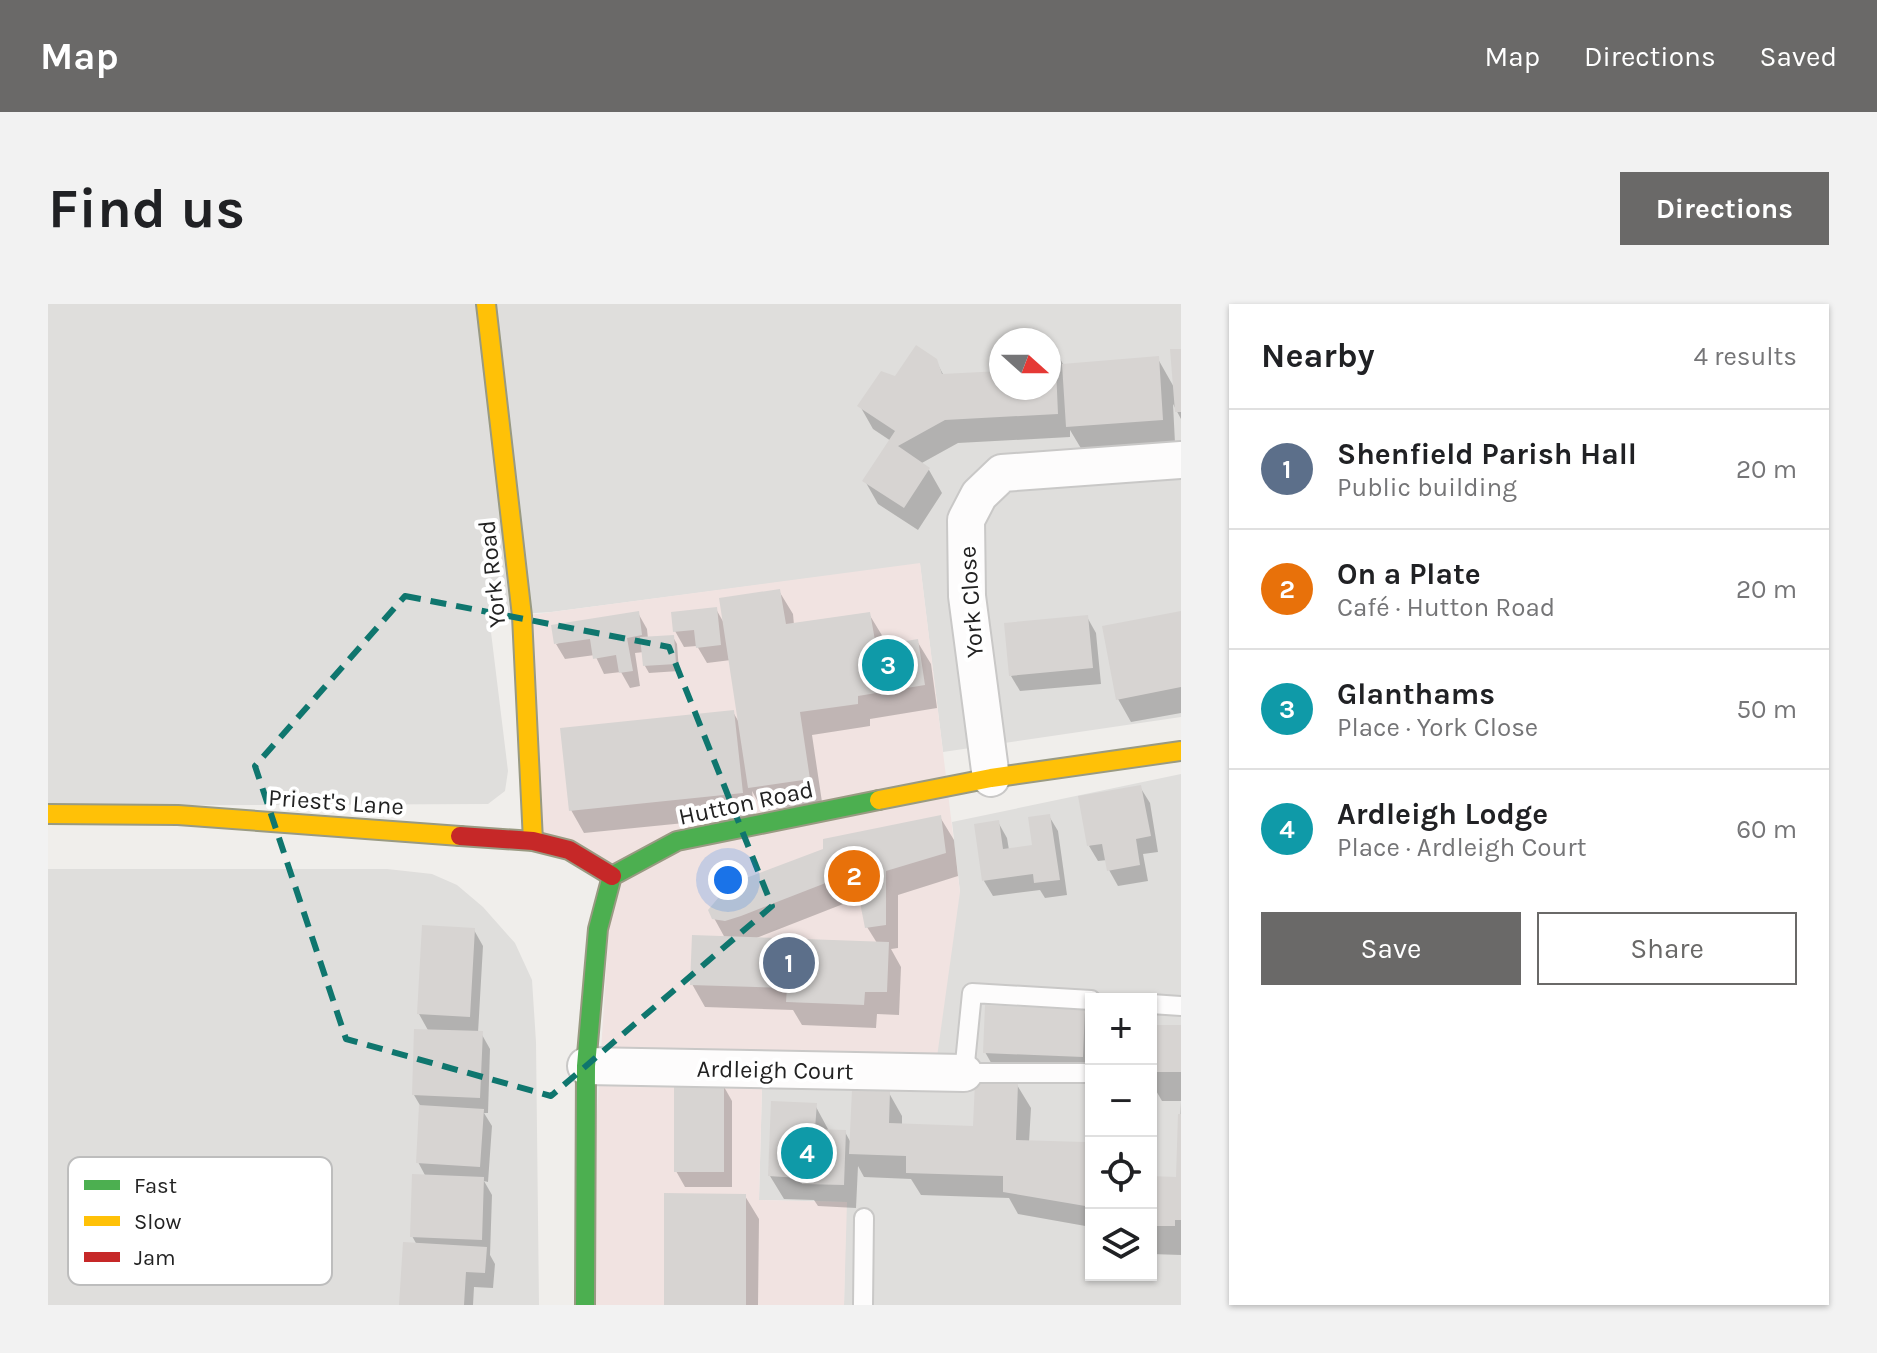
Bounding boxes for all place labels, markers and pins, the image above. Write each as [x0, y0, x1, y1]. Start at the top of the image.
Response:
pin: 3 [862, 635, 914, 695]
pin: 2 [828, 846, 880, 906]
pin: 1 [763, 933, 815, 993]
pin: 4 [781, 1123, 833, 1183]

